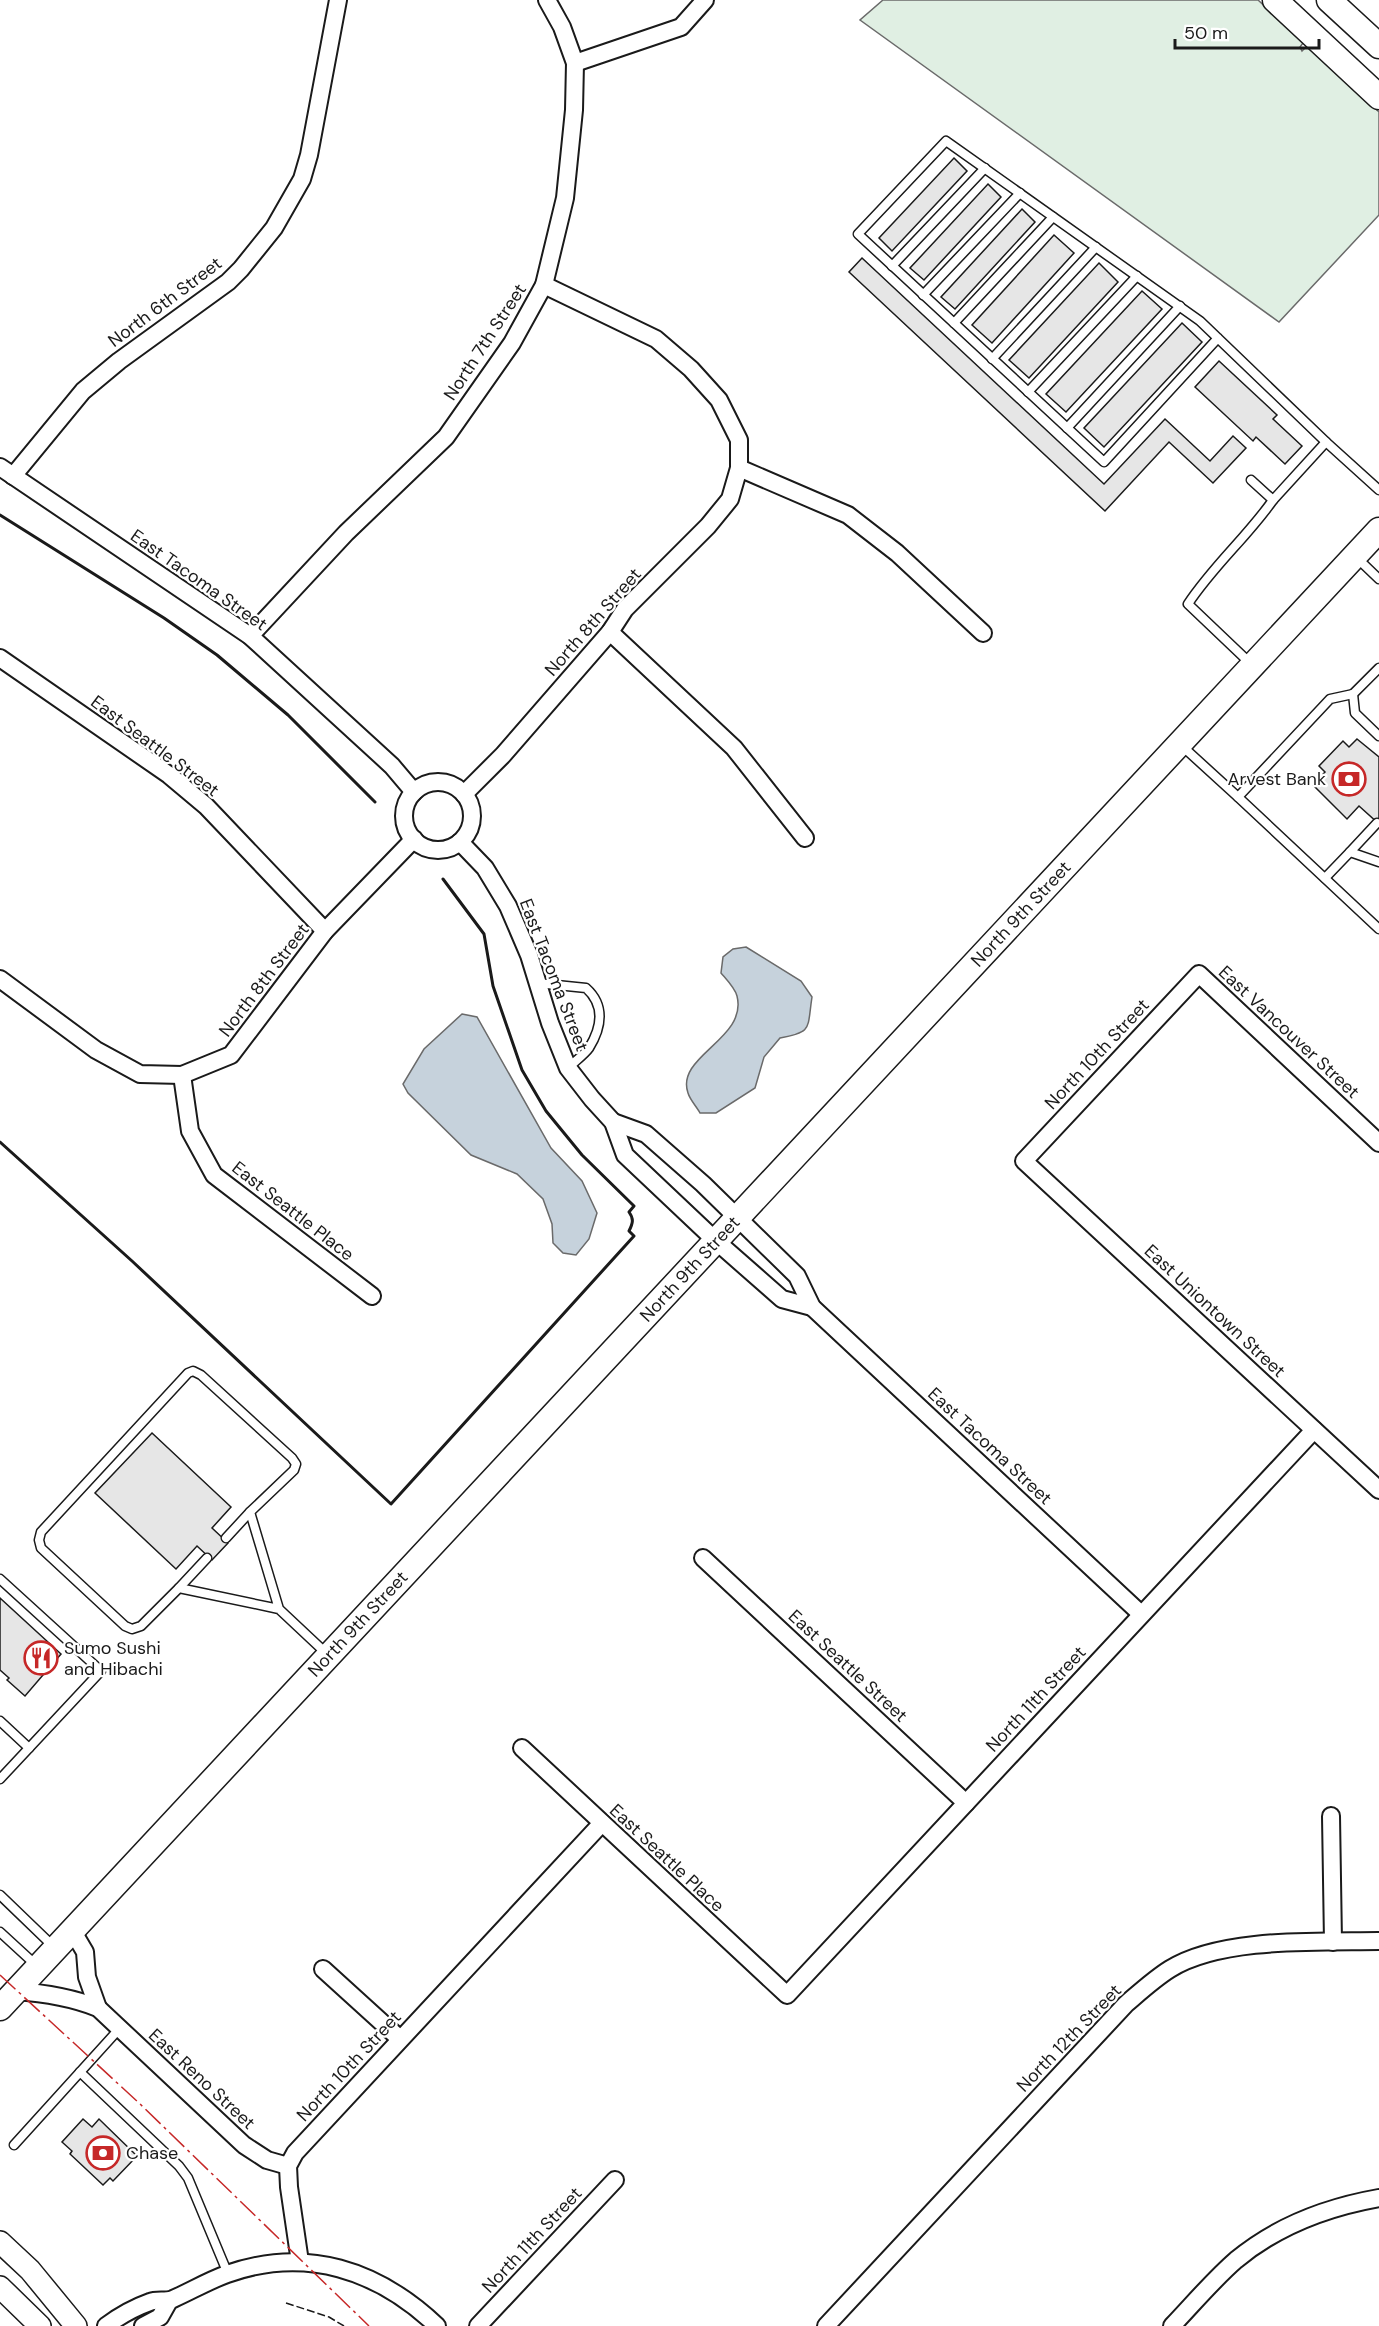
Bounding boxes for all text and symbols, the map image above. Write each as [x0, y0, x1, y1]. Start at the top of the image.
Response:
scale bar [1175, 12, 1319, 50]
text: 50 m [1184, 21, 1228, 45]
street label: North 6th Street [103, 251, 227, 353]
street label: North 7th Street [438, 279, 532, 405]
street label: East Tacoma Street [126, 524, 272, 636]
street label: North 8th Street [539, 563, 647, 681]
street label: East Seattle Street [86, 690, 224, 802]
bank icon: Arvest Bank [1331, 761, 1367, 797]
place label: Arvest Bank [1228, 767, 1326, 791]
street label: North 9th Street [966, 856, 1076, 972]
street label: East Tacoma Street [514, 895, 594, 1055]
street label: North 8th Street [213, 918, 315, 1042]
street label: East Vancouver Street [1213, 960, 1365, 1104]
street label: North 10th Street [1039, 993, 1155, 1115]
street label: East Seattle Place [227, 1156, 359, 1266]
street label: North 9th Street [635, 1211, 745, 1327]
street label: East Uniontown Street [1139, 1239, 1291, 1383]
street label: East Tacoma Street [923, 1382, 1057, 1510]
street label: North 9th Street [303, 1566, 413, 1682]
street label: East Seattle Street [783, 1604, 913, 1728]
place label: Sumo Sushi and Hibachi [64, 1636, 163, 1681]
restaurant icon: Sumo Sushi and Hibachi [23, 1640, 59, 1676]
street label: North 11th Street [981, 1641, 1091, 1757]
street label: East Seattle Place [604, 1799, 730, 1917]
street label: North 12th Street [1011, 1979, 1127, 2097]
street label: North 10th Street [291, 2005, 407, 2127]
street label: East Reno Street [143, 2023, 261, 2135]
bank icon: Chase [85, 2135, 121, 2171]
place label: Chase [126, 2141, 178, 2165]
street label: North 11th Street [477, 2182, 587, 2298]

